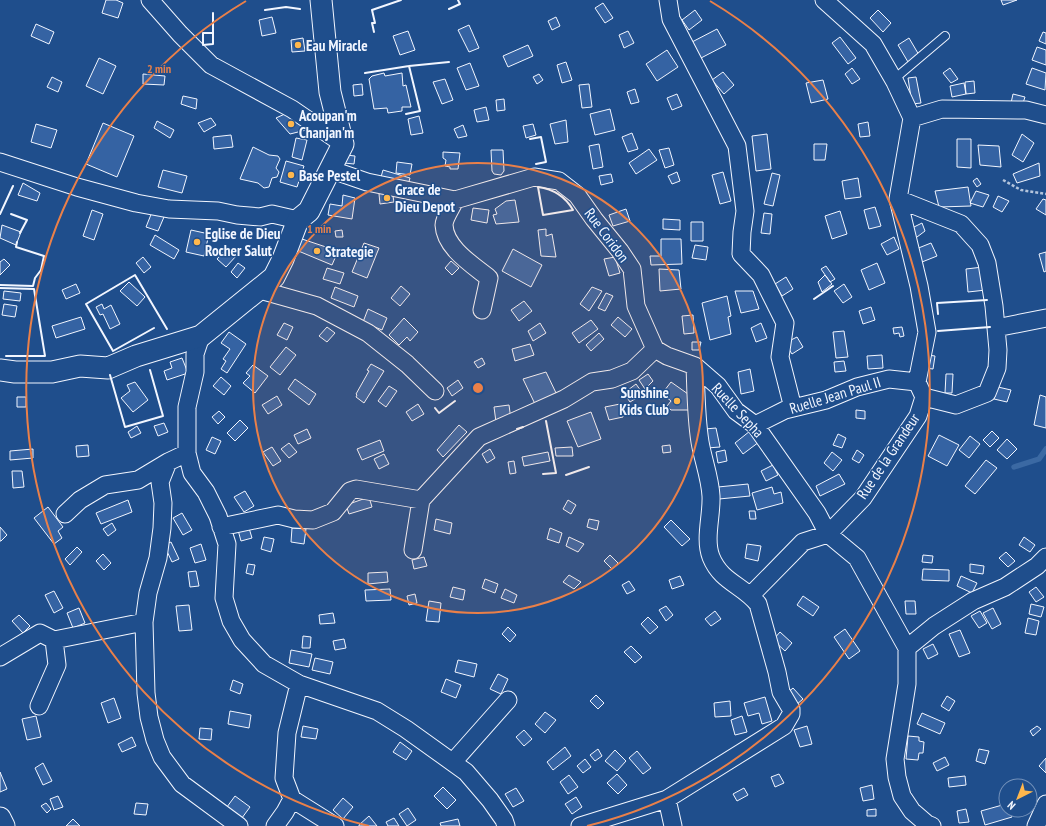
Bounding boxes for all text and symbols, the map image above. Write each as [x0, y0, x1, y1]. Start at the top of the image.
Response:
place label: Eau Miracle [306, 36, 368, 55]
marker: Eau Miracle [293, 40, 303, 50]
text: 2 min [147, 61, 171, 76]
place label: Acoupan'm Chanjan'm [298, 106, 357, 142]
marker: Acoupan'm Chanjan'm [286, 119, 296, 129]
place label: Base Pestel [299, 166, 360, 185]
marker: Base Pestel [286, 170, 296, 180]
place label: Grace de Dieu Depot [395, 180, 455, 216]
marker: Grace de Dieu Depot [382, 193, 392, 203]
street label: Rue Coridon [580, 204, 634, 266]
text: 1 min [307, 221, 331, 236]
place label: Eglise de Dieu Rocher Salut [205, 224, 281, 260]
marker: Eglise de Dieu Rocher Salut [192, 237, 202, 247]
place label: Strategie [325, 242, 374, 261]
marker: Strategie [312, 246, 322, 256]
street label: Ruelle Jean Paul II [787, 372, 883, 418]
street label: Ruelle Sepha [708, 379, 768, 441]
centre of rings [471, 381, 485, 395]
place label: Sunshine Kids Club [619, 383, 669, 419]
marker: Sunshine Kids Club [672, 396, 682, 406]
street label: Rue de la Grandeur [852, 409, 924, 502]
north arrow [998, 778, 1038, 818]
text: N [1004, 798, 1018, 813]

